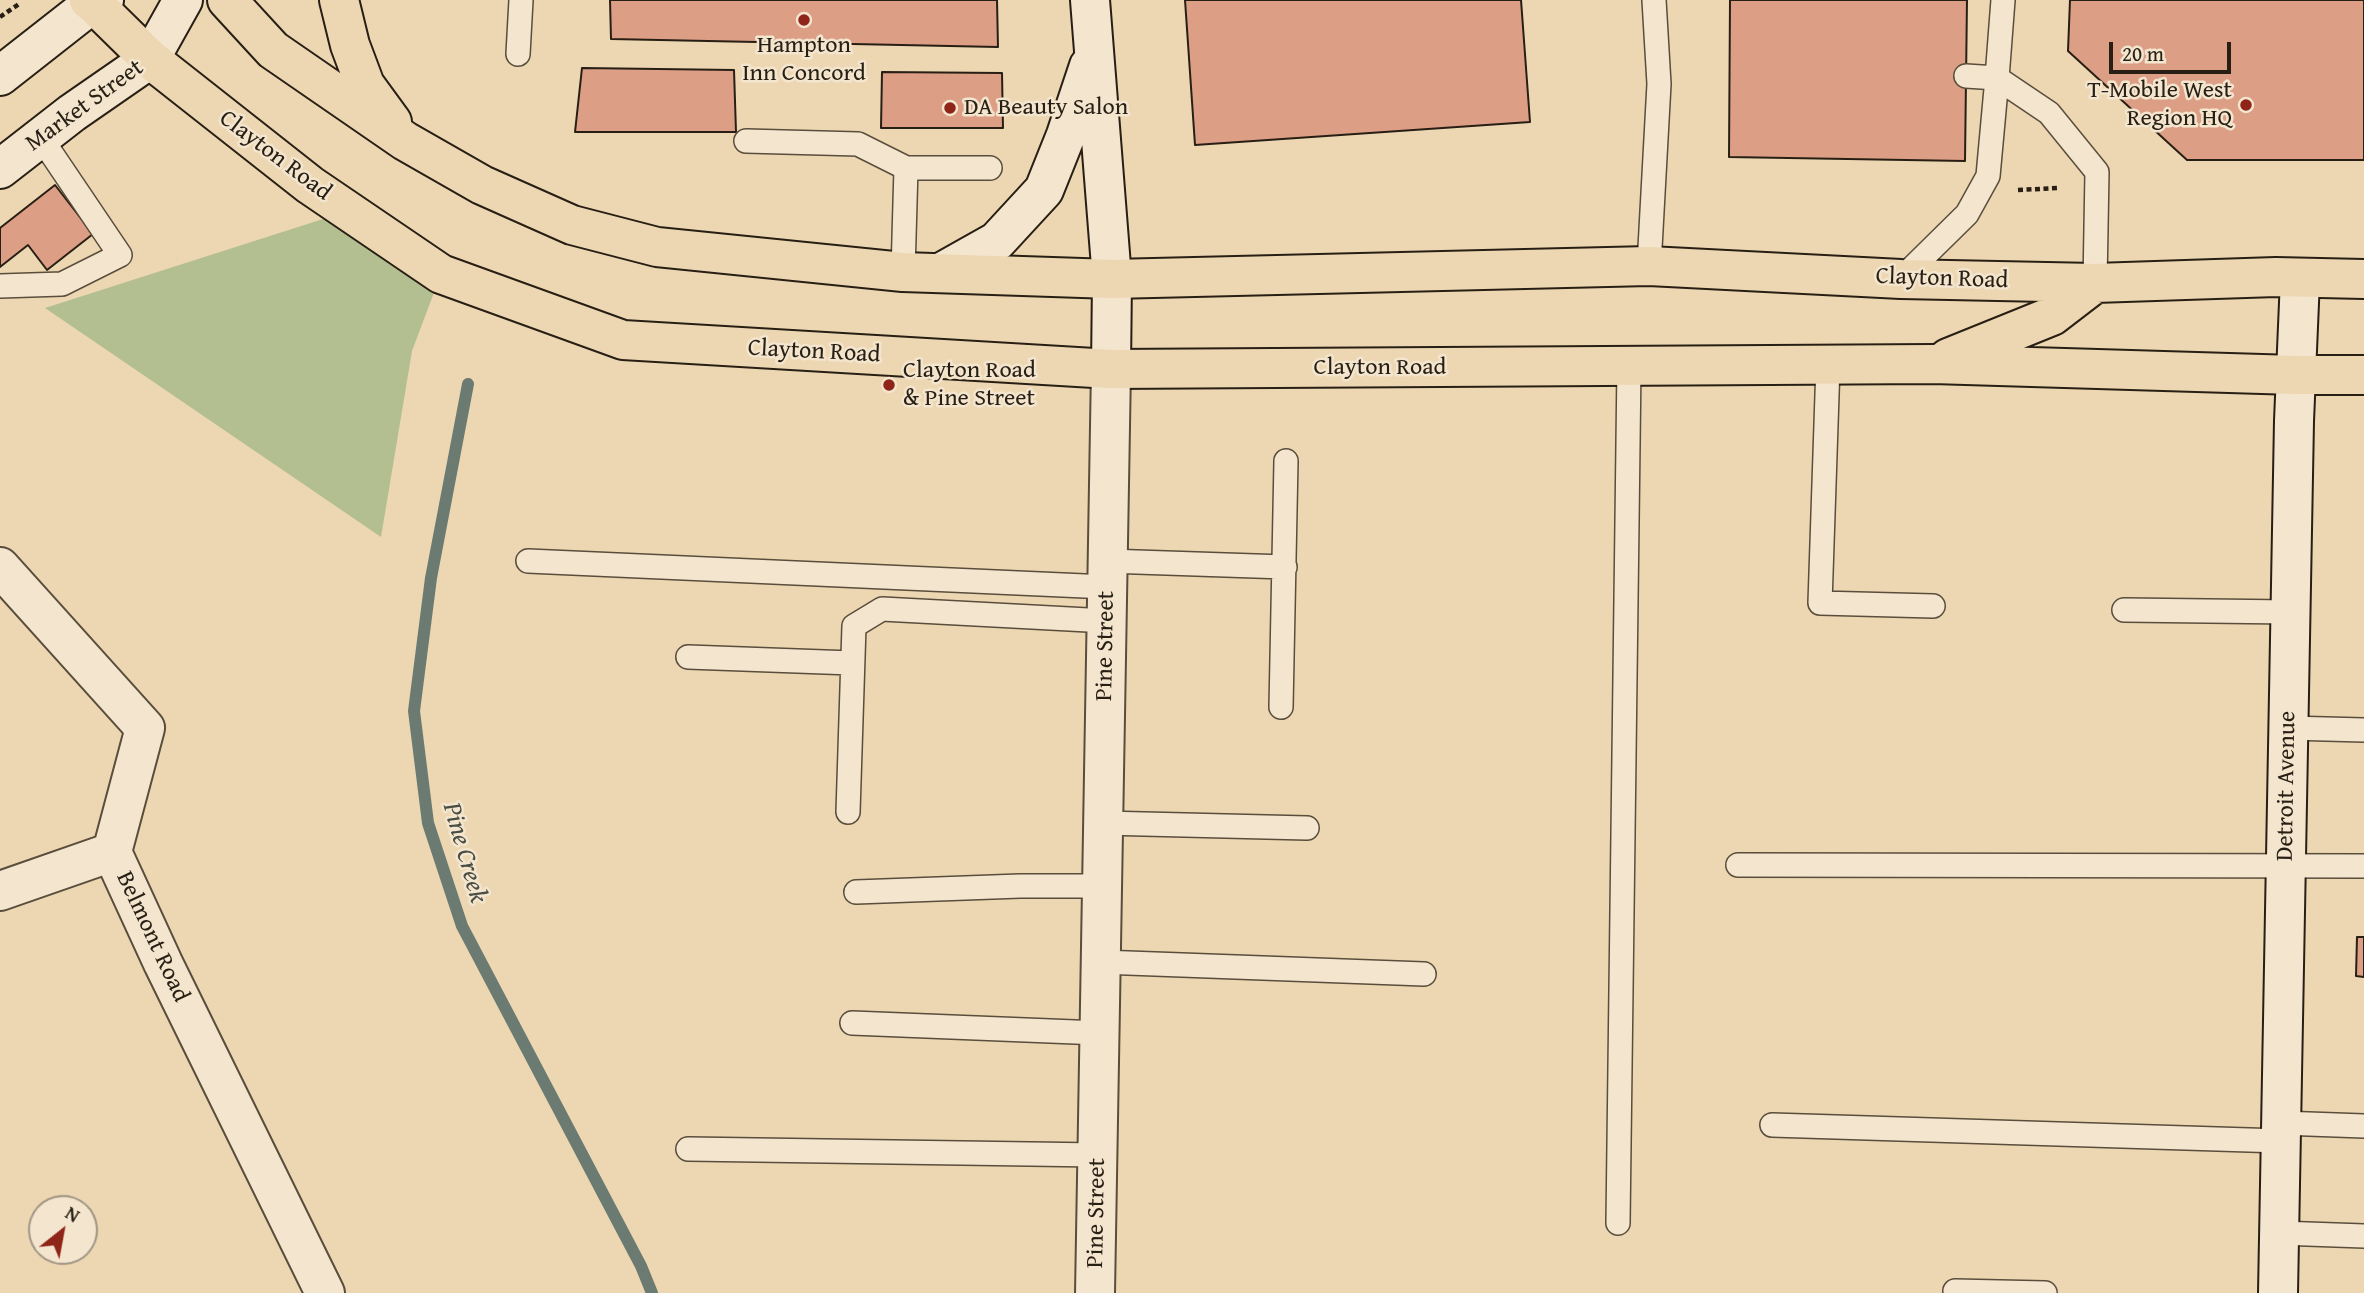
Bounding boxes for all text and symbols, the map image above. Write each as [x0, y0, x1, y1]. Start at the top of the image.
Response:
marker: Hampton Inn Concord [796, 12, 812, 28]
scale bar [2112, 28, 2234, 72]
place label: Hampton Inn Concord [742, 32, 866, 88]
text: 20 m [2122, 38, 2164, 69]
street label: Market Street [21, 54, 149, 158]
place label: T-Mobile West Region HQ [2087, 77, 2232, 133]
place label: DA Beauty Salon [964, 94, 1128, 122]
marker: T-Mobile West Region HQ [2238, 97, 2254, 113]
marker: DA Beauty Salon [942, 100, 958, 116]
street label: Clayton Road [213, 105, 337, 207]
street label: Clayton Road [1875, 262, 2009, 296]
street label: Clayton Road [747, 334, 881, 370]
street label: Clayton Road [1314, 354, 1446, 382]
place label: Clayton Road & Pine Street [903, 357, 1036, 413]
marker: Clayton Road & Pine Street [881, 377, 897, 393]
street label: Pine Street [1091, 591, 1121, 701]
street label: Detroit Avenue [2271, 711, 2303, 861]
water label: Pine Creek [435, 799, 493, 907]
street label: Belmont Road [109, 867, 195, 1007]
street label: Pine Street [1082, 1158, 1112, 1268]
north arrow [28, 1195, 98, 1265]
text: N [60, 1198, 85, 1229]

